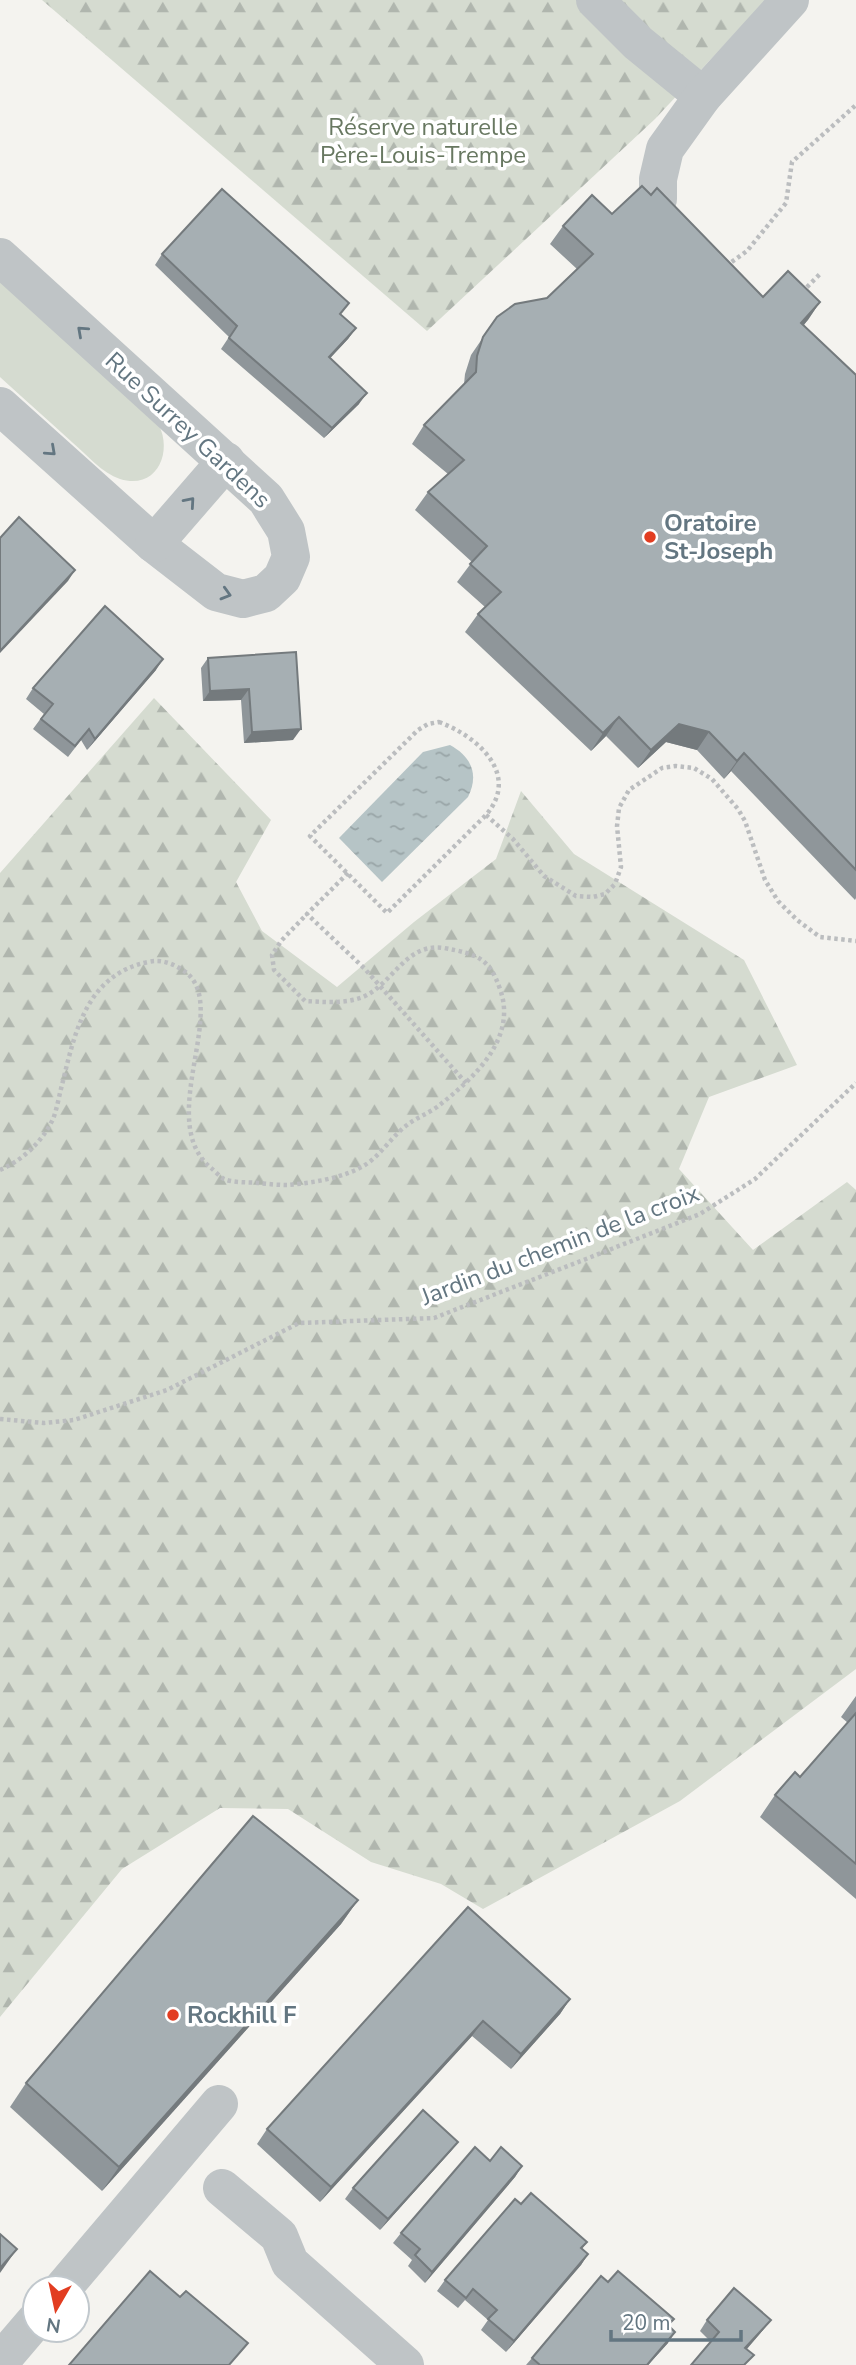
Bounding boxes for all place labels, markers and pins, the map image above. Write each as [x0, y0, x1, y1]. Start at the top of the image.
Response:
place label: Oratoire St-Joseph [664, 507, 773, 567]
marker: Oratoire St-Joseph [642, 529, 658, 545]
place label: Rockhill F [187, 1999, 297, 2031]
marker: Rockhill F [165, 2007, 181, 2023]

